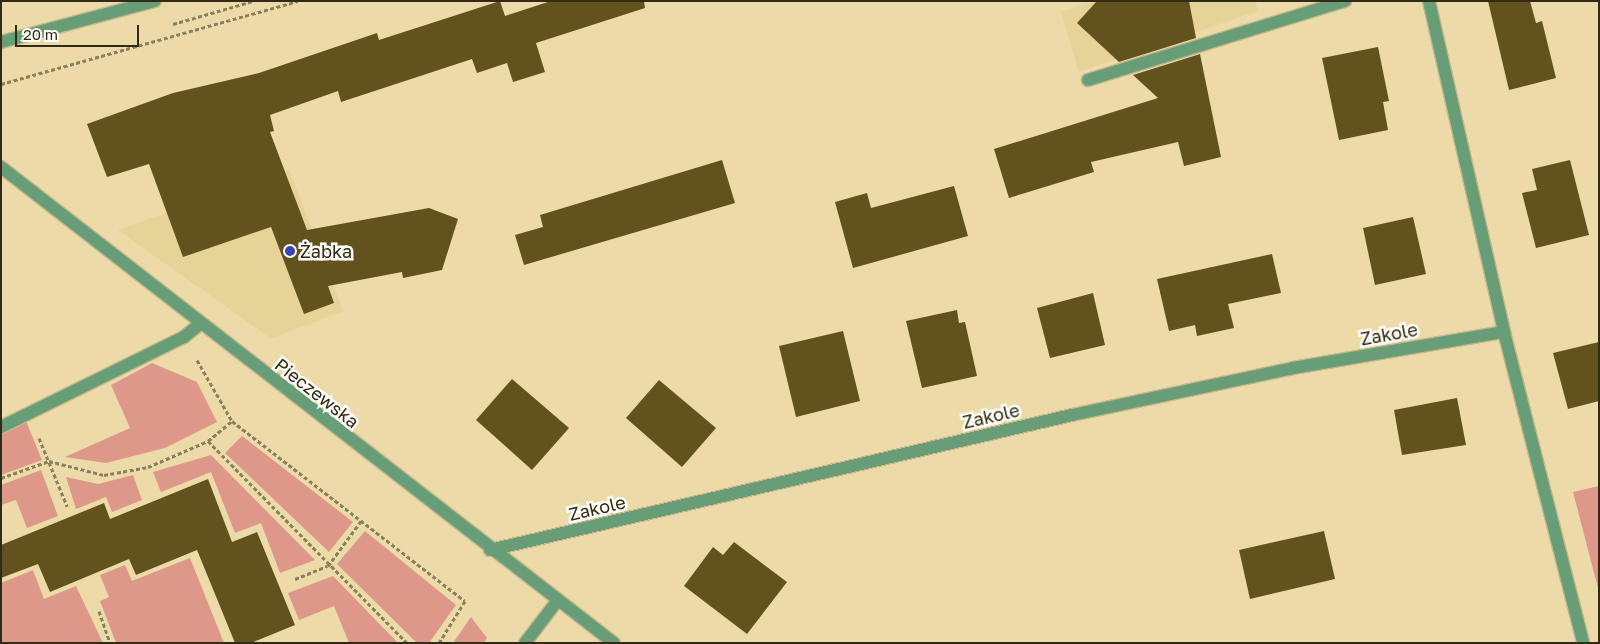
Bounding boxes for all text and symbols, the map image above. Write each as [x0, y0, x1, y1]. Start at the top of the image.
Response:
scale bar [18, 15, 141, 47]
text: 20 m [23, 25, 58, 43]
place label: Żabka [300, 240, 352, 262]
marker: Żabka [284, 245, 296, 257]
street label: Zakole [1359, 318, 1419, 350]
street label: Pieczewska [271, 354, 363, 432]
street label: Zakole [961, 399, 1021, 433]
street label: Zakole [567, 491, 627, 525]

